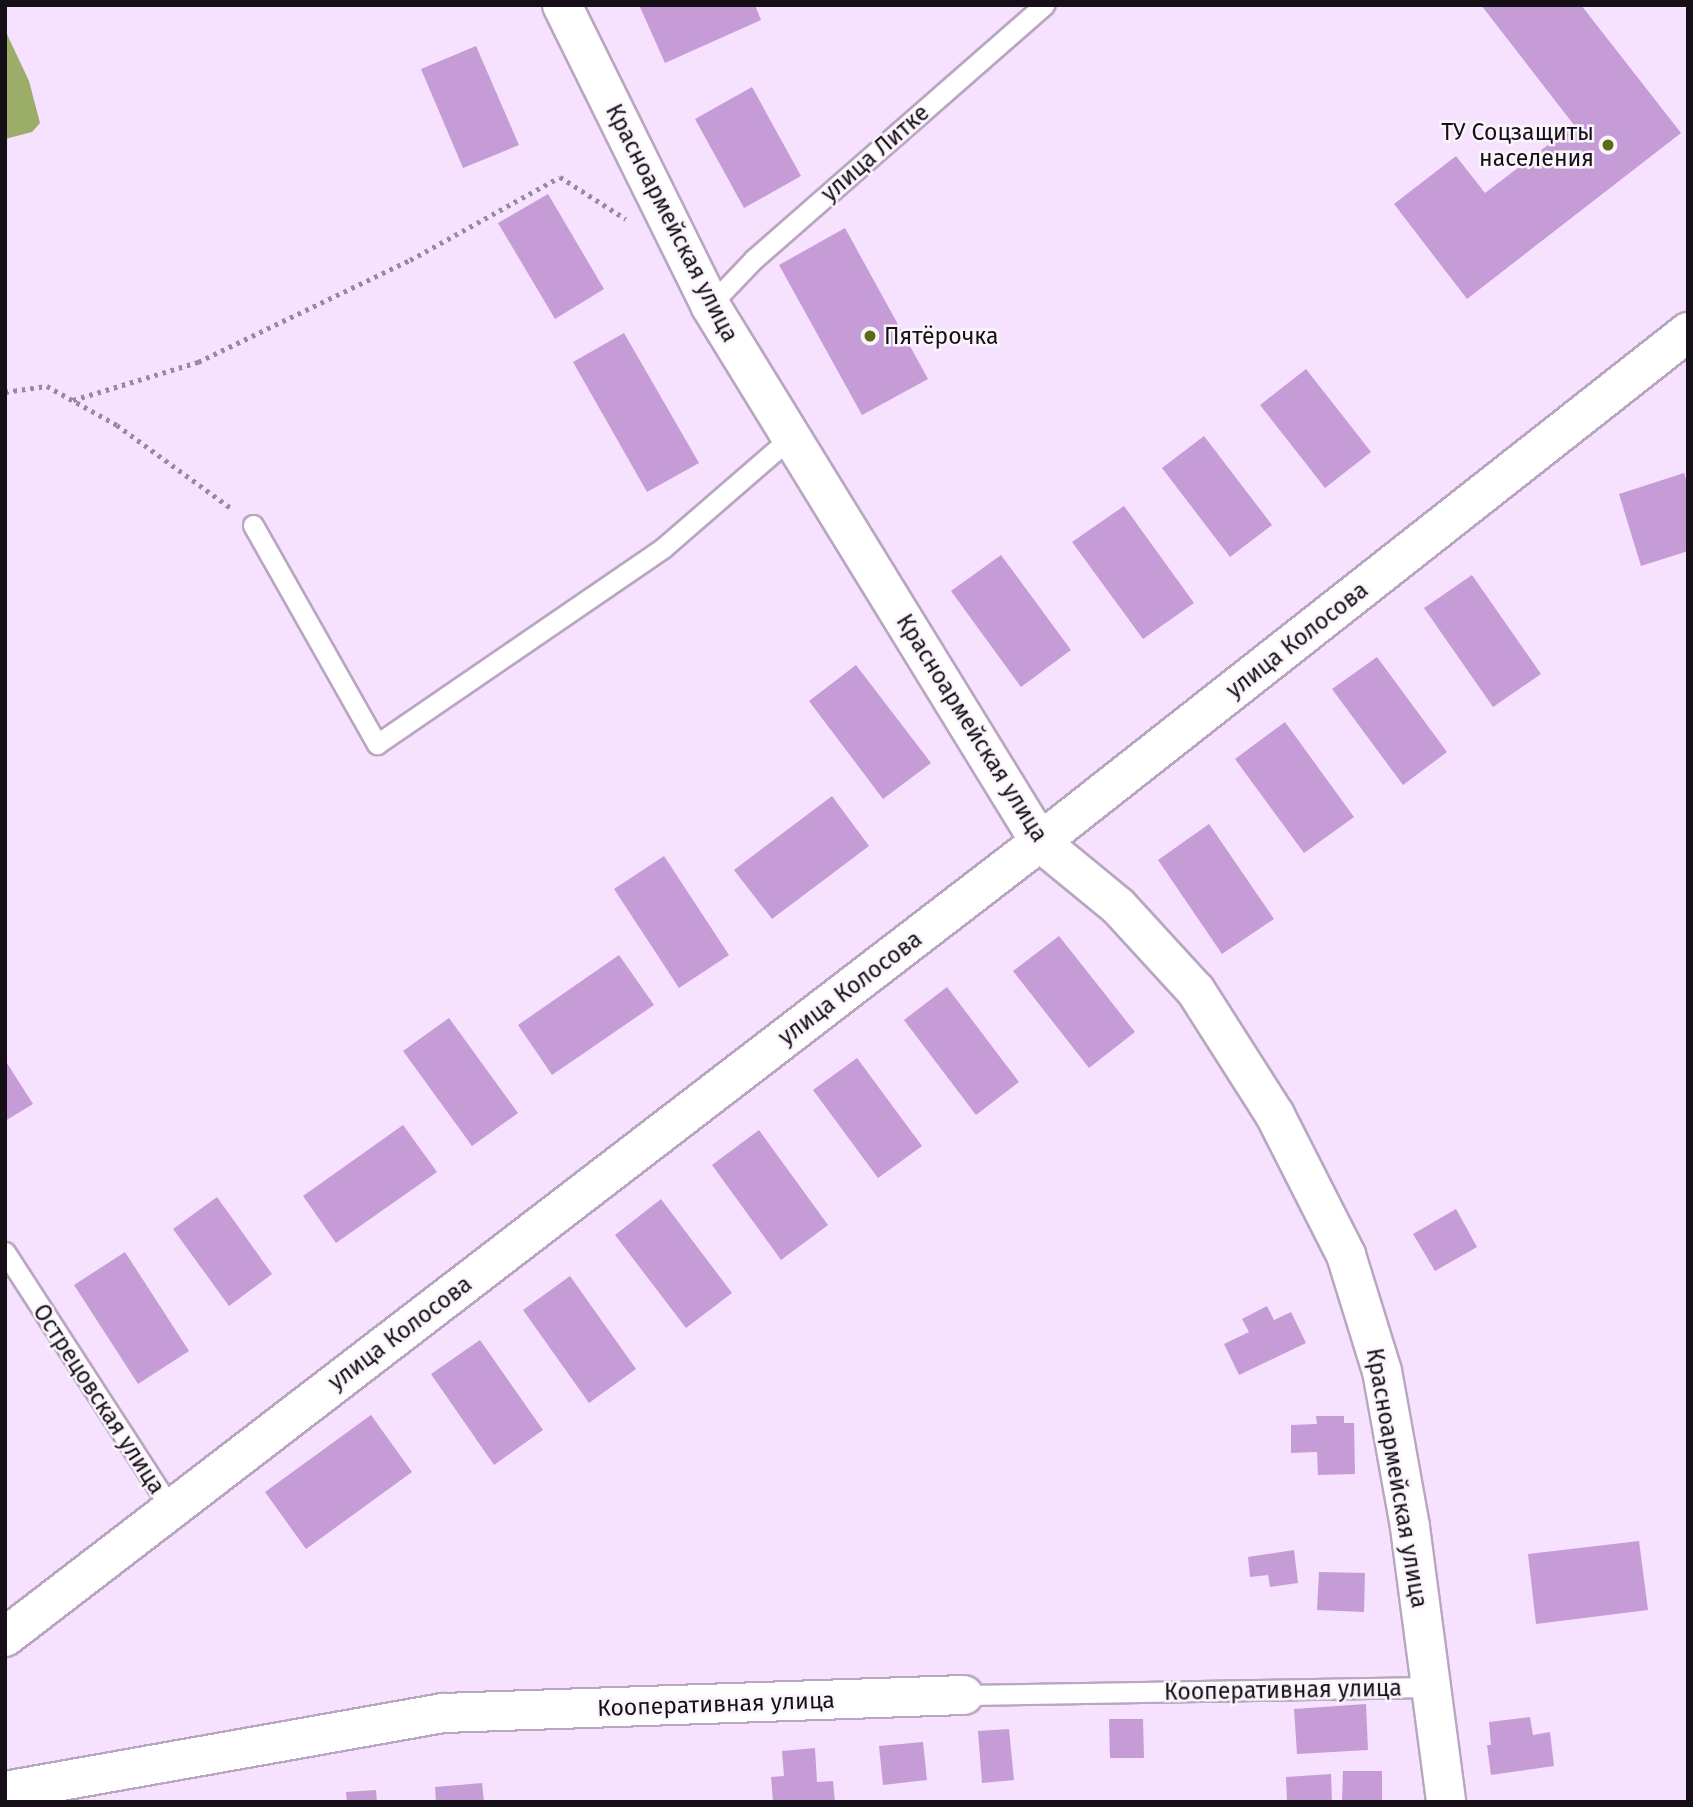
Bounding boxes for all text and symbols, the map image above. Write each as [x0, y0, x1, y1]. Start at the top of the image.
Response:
street label: Красноармейская улица [600, 99, 744, 347]
street label: улица Литке [815, 99, 935, 207]
place label: ТУ Соцзащиты населения [1441, 118, 1594, 172]
marker: ТУ Соцзащиты населения [1600, 137, 1616, 153]
place label: Пятёрочка [884, 322, 998, 350]
marker: Пятёрочка [862, 328, 878, 344]
street label: улица Колосова [1221, 576, 1373, 704]
street label: Красноармейская улица [891, 609, 1053, 847]
street label: улица Колосова [773, 925, 927, 1051]
street label: улица Колосова [323, 1270, 477, 1396]
street label: Острецовская улица [27, 1299, 171, 1499]
street label: Красноармейская улица [1361, 1346, 1433, 1610]
street label: Кооперативная улица [1164, 1674, 1402, 1706]
street label: Кооперативная улица [597, 1686, 835, 1722]

